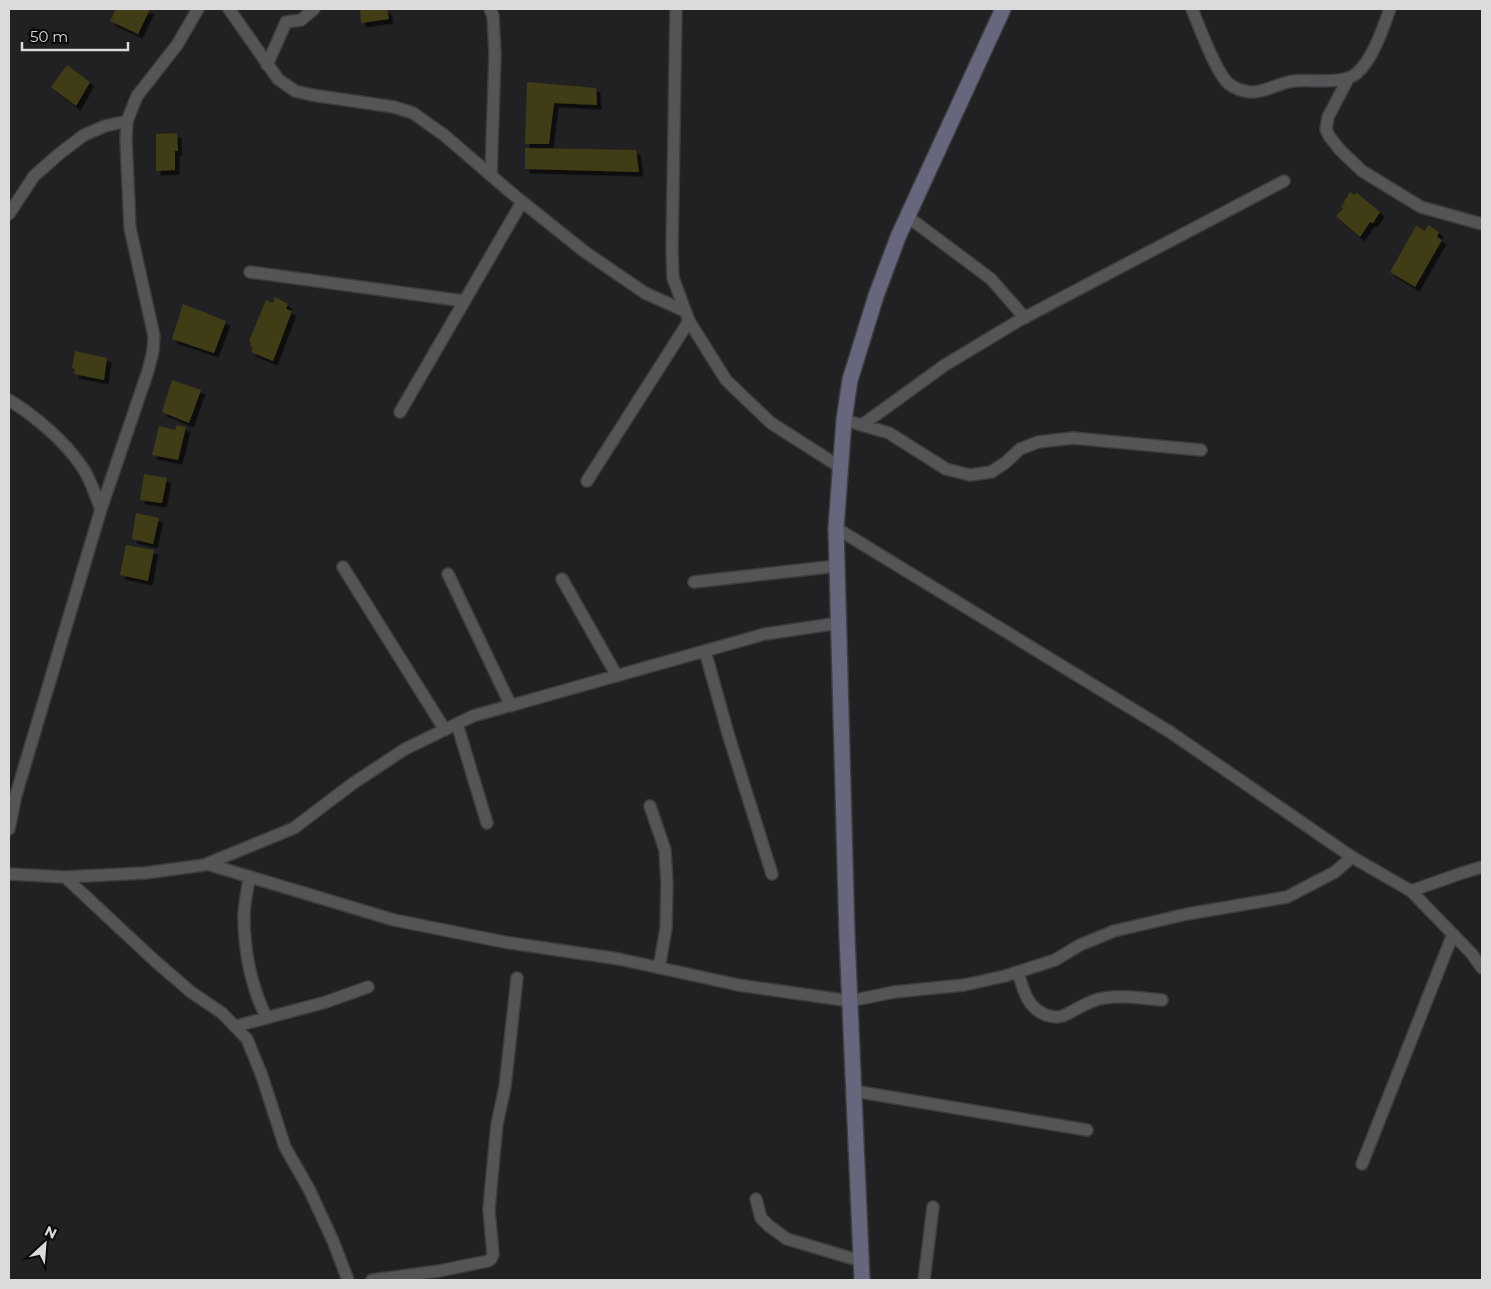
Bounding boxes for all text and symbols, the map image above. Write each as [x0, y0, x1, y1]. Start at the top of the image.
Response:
scale bar [22, 20, 129, 52]
text: 50 m [30, 27, 68, 46]
north arrow [20, 1219, 70, 1269]
text: N [42, 1222, 60, 1243]

